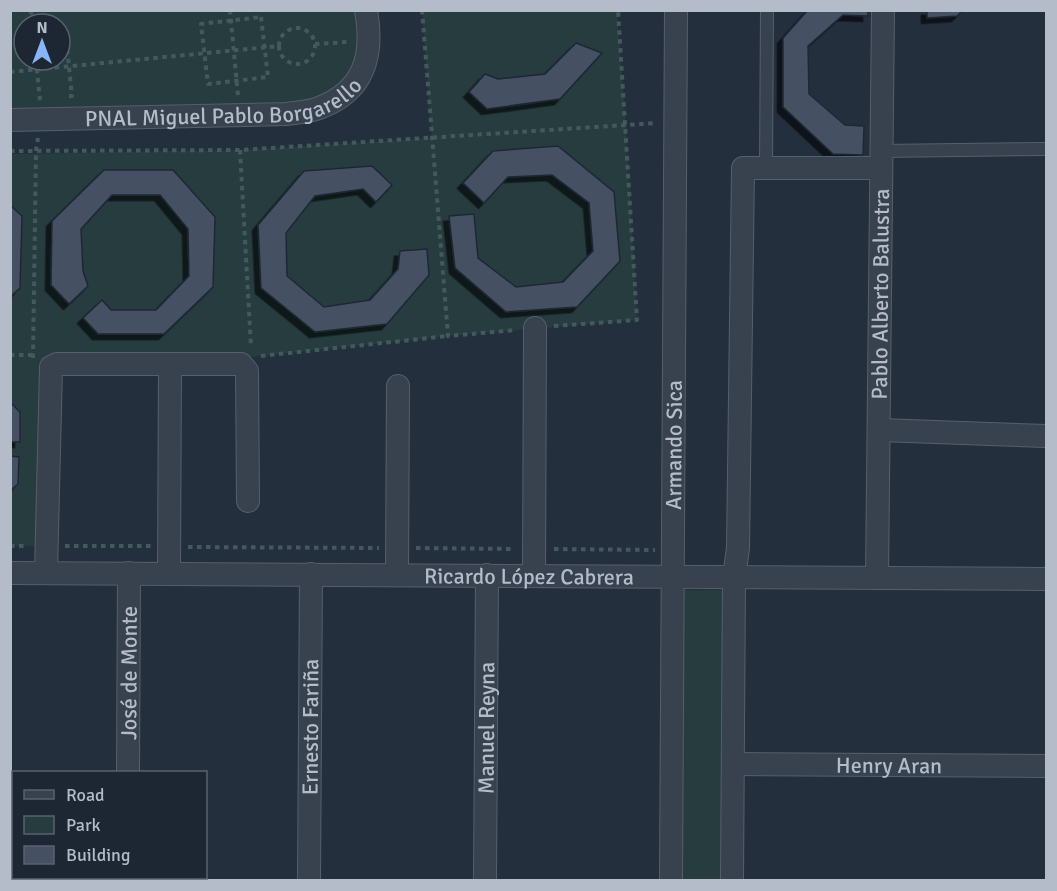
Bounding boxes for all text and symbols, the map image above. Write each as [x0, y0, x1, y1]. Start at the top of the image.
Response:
north arrow [12, 12, 72, 72]
text: N [36, 18, 48, 38]
street label: PNAL Miguel Pablo Borgarello [85, 72, 367, 132]
street label: Pablo Alberto Balustra [865, 188, 895, 400]
street label: Armando Sica [660, 380, 687, 510]
street label: Ricardo López Cabrera [424, 562, 634, 590]
street label: José de Monte [115, 606, 142, 740]
street label: Ernesto Fariña [296, 659, 324, 795]
street label: Manuel Reyna [472, 662, 500, 794]
street label: Henry Aran [836, 751, 942, 779]
legend [12, 771, 207, 879]
text: Road [66, 784, 105, 806]
text: Park [66, 814, 101, 836]
text: Building [66, 844, 130, 866]

